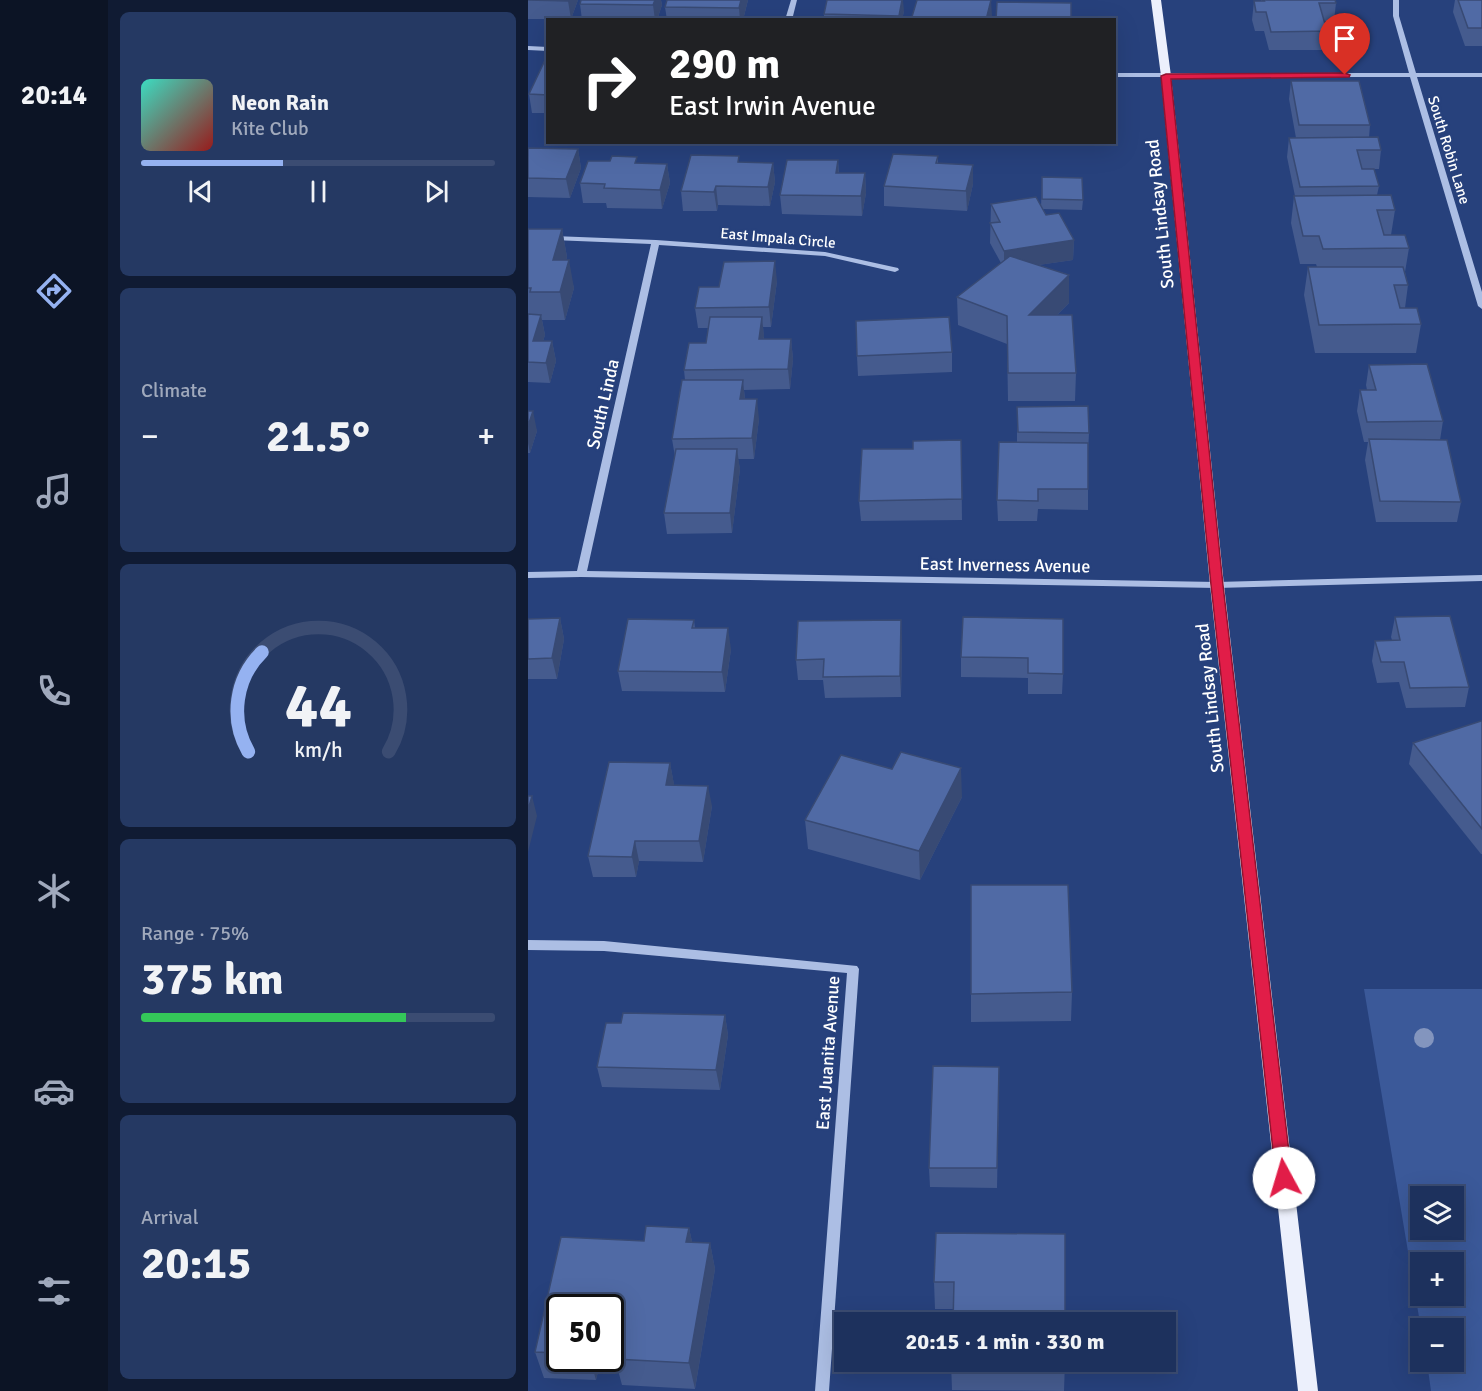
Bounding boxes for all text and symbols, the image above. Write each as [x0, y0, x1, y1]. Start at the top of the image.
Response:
pin [1319, 13, 1370, 75]
icon: arrive [1328, 22, 1361, 55]
text: 290 m [669, 39, 780, 90]
icon: right [570, 42, 648, 120]
text: 20:14 [21, 79, 87, 112]
text: Neon Rain [231, 89, 329, 116]
text: East Irwin Avenue [669, 90, 876, 123]
street label: South Robin Lane [1424, 94, 1474, 206]
text: Kite Club [231, 116, 309, 141]
street label: South Lindsay Road [1141, 138, 1179, 290]
icon: previous [184, 175, 217, 208]
icon: pause [302, 175, 335, 208]
icon: next [420, 175, 453, 208]
street label: East Impala Circle [720, 224, 836, 252]
icon: directions [33, 270, 75, 312]
street label: South Linda [582, 357, 624, 451]
text: Climate [141, 378, 207, 403]
text: 21.5° [266, 409, 370, 464]
text: − [141, 416, 159, 457]
text: + [477, 416, 495, 457]
icon: music [33, 470, 75, 512]
street label: East Inverness Avenue [920, 553, 1090, 577]
street label: South Lindsay Road [1191, 622, 1229, 774]
text: 44 [284, 668, 352, 745]
icon: phone [33, 670, 75, 712]
text: km/h [294, 738, 342, 764]
icon: climate [33, 870, 75, 912]
text: Range · 75% [141, 921, 249, 946]
text: 375 km [141, 952, 284, 1007]
street label: East Juanita Avenue [812, 975, 844, 1131]
icon: car [33, 1070, 75, 1112]
position arrow [1252, 1146, 1316, 1210]
map controls [1410, 1186, 1464, 1372]
button: layers [1410, 1186, 1464, 1240]
text: Arrival [141, 1205, 199, 1230]
text: 20:15 [141, 1236, 251, 1291]
button: + [1410, 1252, 1464, 1306]
icon: filters [33, 1270, 75, 1312]
speed limit sign: 50 [546, 1294, 624, 1372]
button: − [1410, 1318, 1464, 1372]
text: 20:15 · 1 min · 330 m [905, 1328, 1105, 1355]

